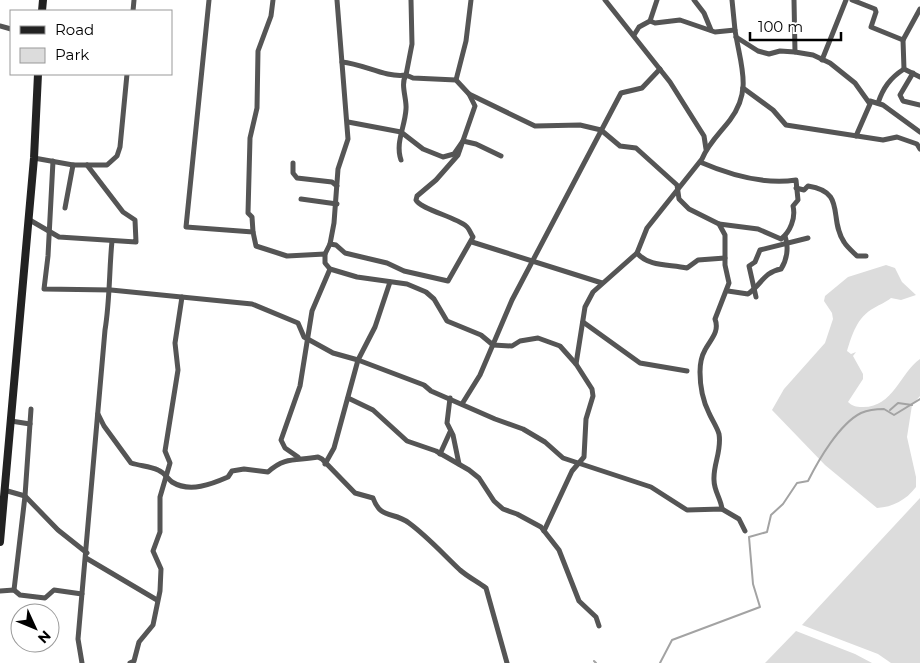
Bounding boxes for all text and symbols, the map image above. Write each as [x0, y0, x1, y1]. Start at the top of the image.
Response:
legend [10, 10, 172, 75]
scale bar [750, 10, 841, 42]
text: 100 m [758, 17, 803, 36]
text: Road [55, 20, 94, 39]
text: Park [55, 45, 89, 64]
north arrow [10, 603, 60, 653]
text: N [34, 627, 55, 647]

